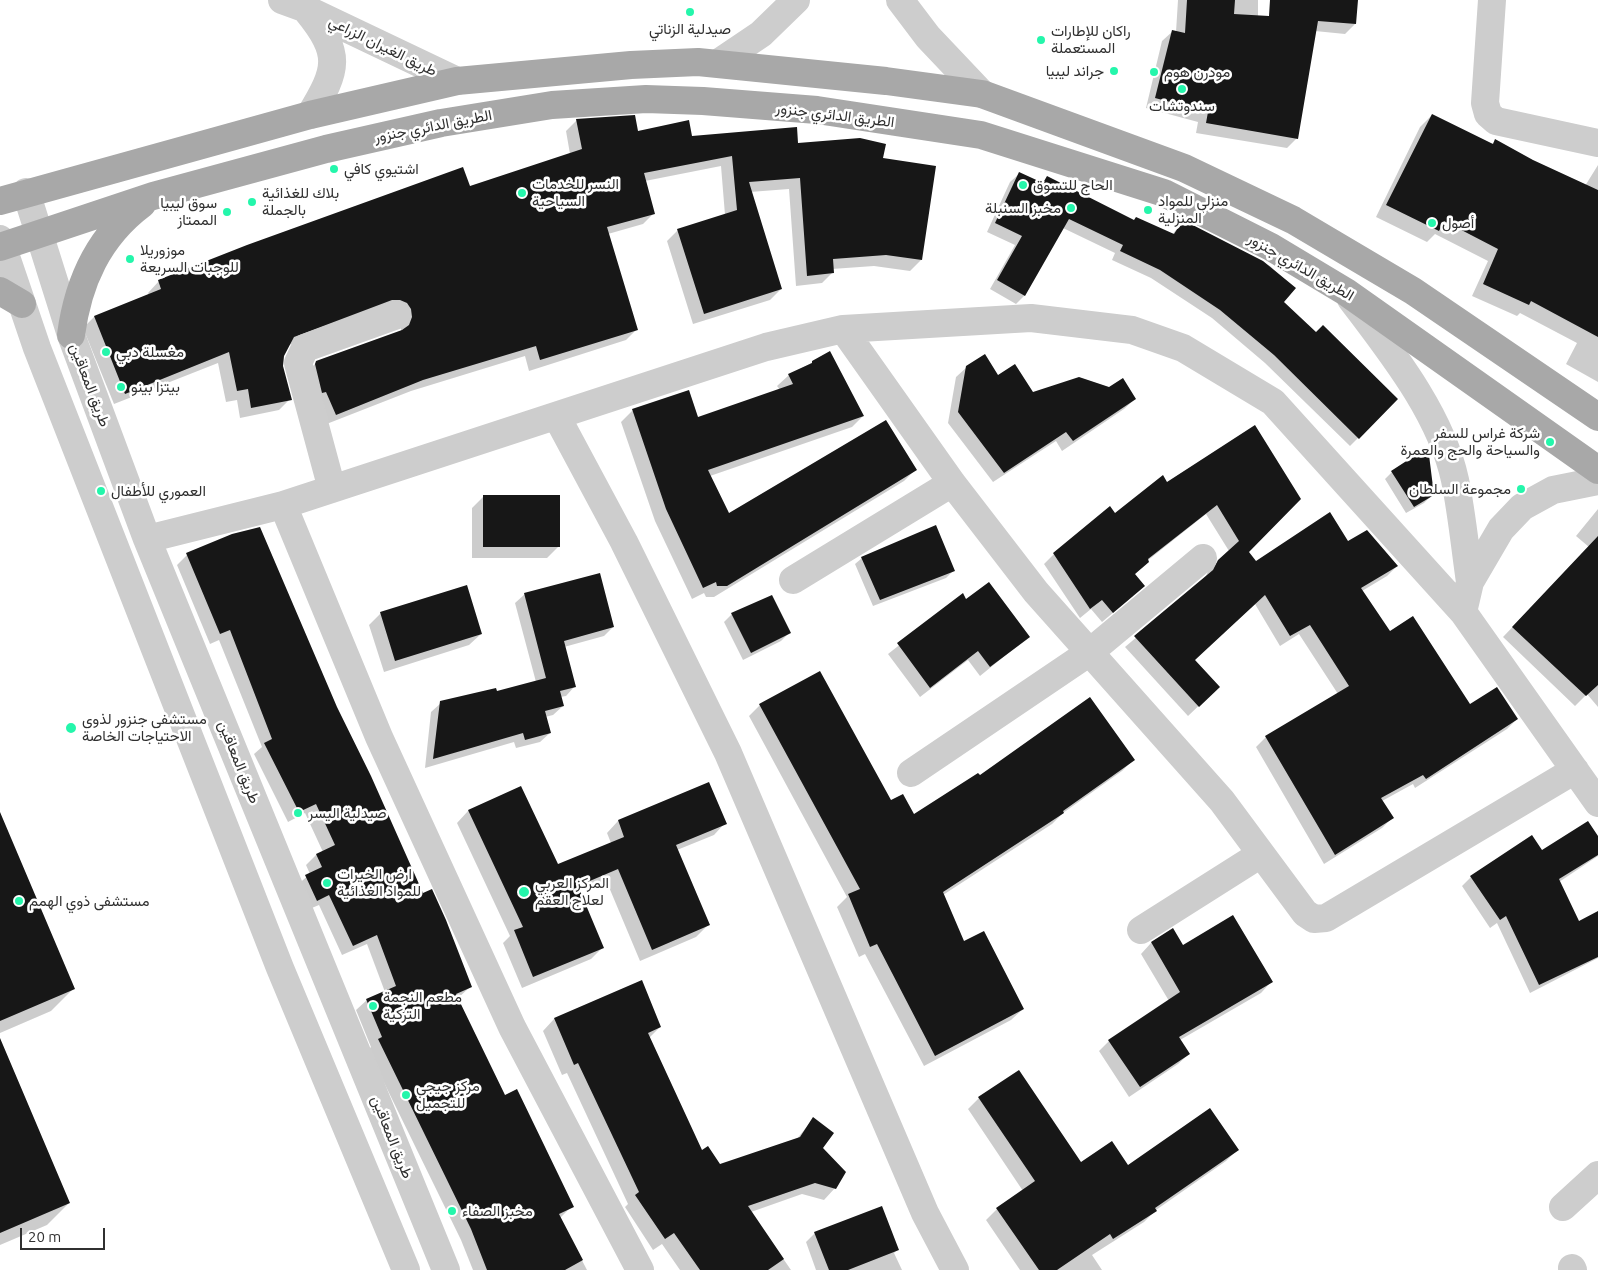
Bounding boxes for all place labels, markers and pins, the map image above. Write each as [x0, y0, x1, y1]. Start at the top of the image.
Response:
marker: صيدلية الزناتي [684, 6, 696, 18]
place label: صيدلية الزناتي [649, 20, 731, 38]
place label: راكان للإطارات المستعملة [1051, 22, 1131, 57]
marker: راكان للإطارات المستعملة [1035, 34, 1047, 46]
place label: جراند ليبيا [1046, 62, 1104, 80]
place label: مودرن هوم [1164, 63, 1230, 81]
marker: جراند ليبيا [1108, 65, 1120, 77]
marker: مودرن هوم [1148, 66, 1160, 78]
marker: سندوتشات [1176, 83, 1188, 95]
place label: سندوتشات [1149, 97, 1215, 115]
place label: اشتيوي كافي [344, 160, 419, 178]
marker: اشتيوي كافي [328, 163, 340, 175]
place label: النسر للخدمات السياحية [532, 175, 619, 210]
place label: الحاج للتسوق [1033, 176, 1113, 194]
marker: الحاج للتسوق [1017, 179, 1029, 191]
place label: بلاك للغذائية بالجملة [262, 184, 339, 219]
marker: النسر للخدمات السياحية [516, 187, 528, 199]
place label: منزلي للمواد المنزلية [1158, 192, 1228, 227]
place label: سوق ليبيا الممتاز [160, 194, 217, 229]
marker: بلاك للغذائية بالجملة [246, 196, 258, 208]
place label: مخبز السنبلة [985, 199, 1061, 217]
marker: مخبز السنبلة [1065, 202, 1077, 214]
marker: منزلي للمواد المنزلية [1142, 204, 1154, 216]
marker: سوق ليبيا الممتاز [221, 206, 233, 218]
place label: أصول [1442, 214, 1474, 232]
marker: أصول [1426, 217, 1438, 229]
place label: موزوريلا للوجبات السريعة [140, 241, 239, 276]
marker: موزوريلا للوجبات السريعة [124, 253, 136, 265]
place label: مغسلة دبي [116, 343, 184, 361]
marker: مغسلة دبي [100, 346, 112, 358]
place label: بيتزا بينو [131, 378, 180, 396]
marker: بيتزا بينو [115, 381, 127, 393]
place label: شركة غراس للسفر والسياحة والحج والعمرة [1401, 424, 1540, 459]
marker: شركة غراس للسفر والسياحة والحج والعمرة [1544, 436, 1556, 448]
place label: مجموعة السلطان [1409, 480, 1511, 498]
place label: العموري للأطفال [111, 482, 206, 500]
marker: مجموعة السلطان [1515, 483, 1527, 495]
marker: العموري للأطفال [95, 485, 107, 497]
place label: مستشفي جنزور لذوي الاحتياجات الخاصة [82, 710, 207, 745]
marker: مستشفي جنزور لذوي الاحتياجات الخاصة [64, 721, 78, 735]
place label: صيدلية اليسر [308, 804, 387, 822]
marker: صيدلية اليسر [292, 807, 304, 819]
place label: ارض الخيرات للمواد الغذائية [337, 865, 421, 900]
place label: المركز العربي لعلاج العقم [535, 874, 609, 909]
marker: ارض الخيرات للمواد الغذائية [321, 877, 333, 889]
marker: المركز العربي لعلاج العقم [517, 885, 531, 899]
place label: مستشفى ذوي الهمم [29, 892, 150, 910]
marker: مستشفى ذوي الهمم [13, 895, 25, 907]
place label: مطعم النجمة التركية [383, 988, 462, 1023]
marker: مطعم النجمة التركية [367, 1000, 379, 1012]
place label: مركز جيجي للتجميل [416, 1077, 480, 1112]
marker: مركز جيجي للتجميل [400, 1089, 412, 1101]
place label: مخبز الصفاء [462, 1202, 533, 1220]
marker: مخبز الصفاء [446, 1205, 458, 1217]

